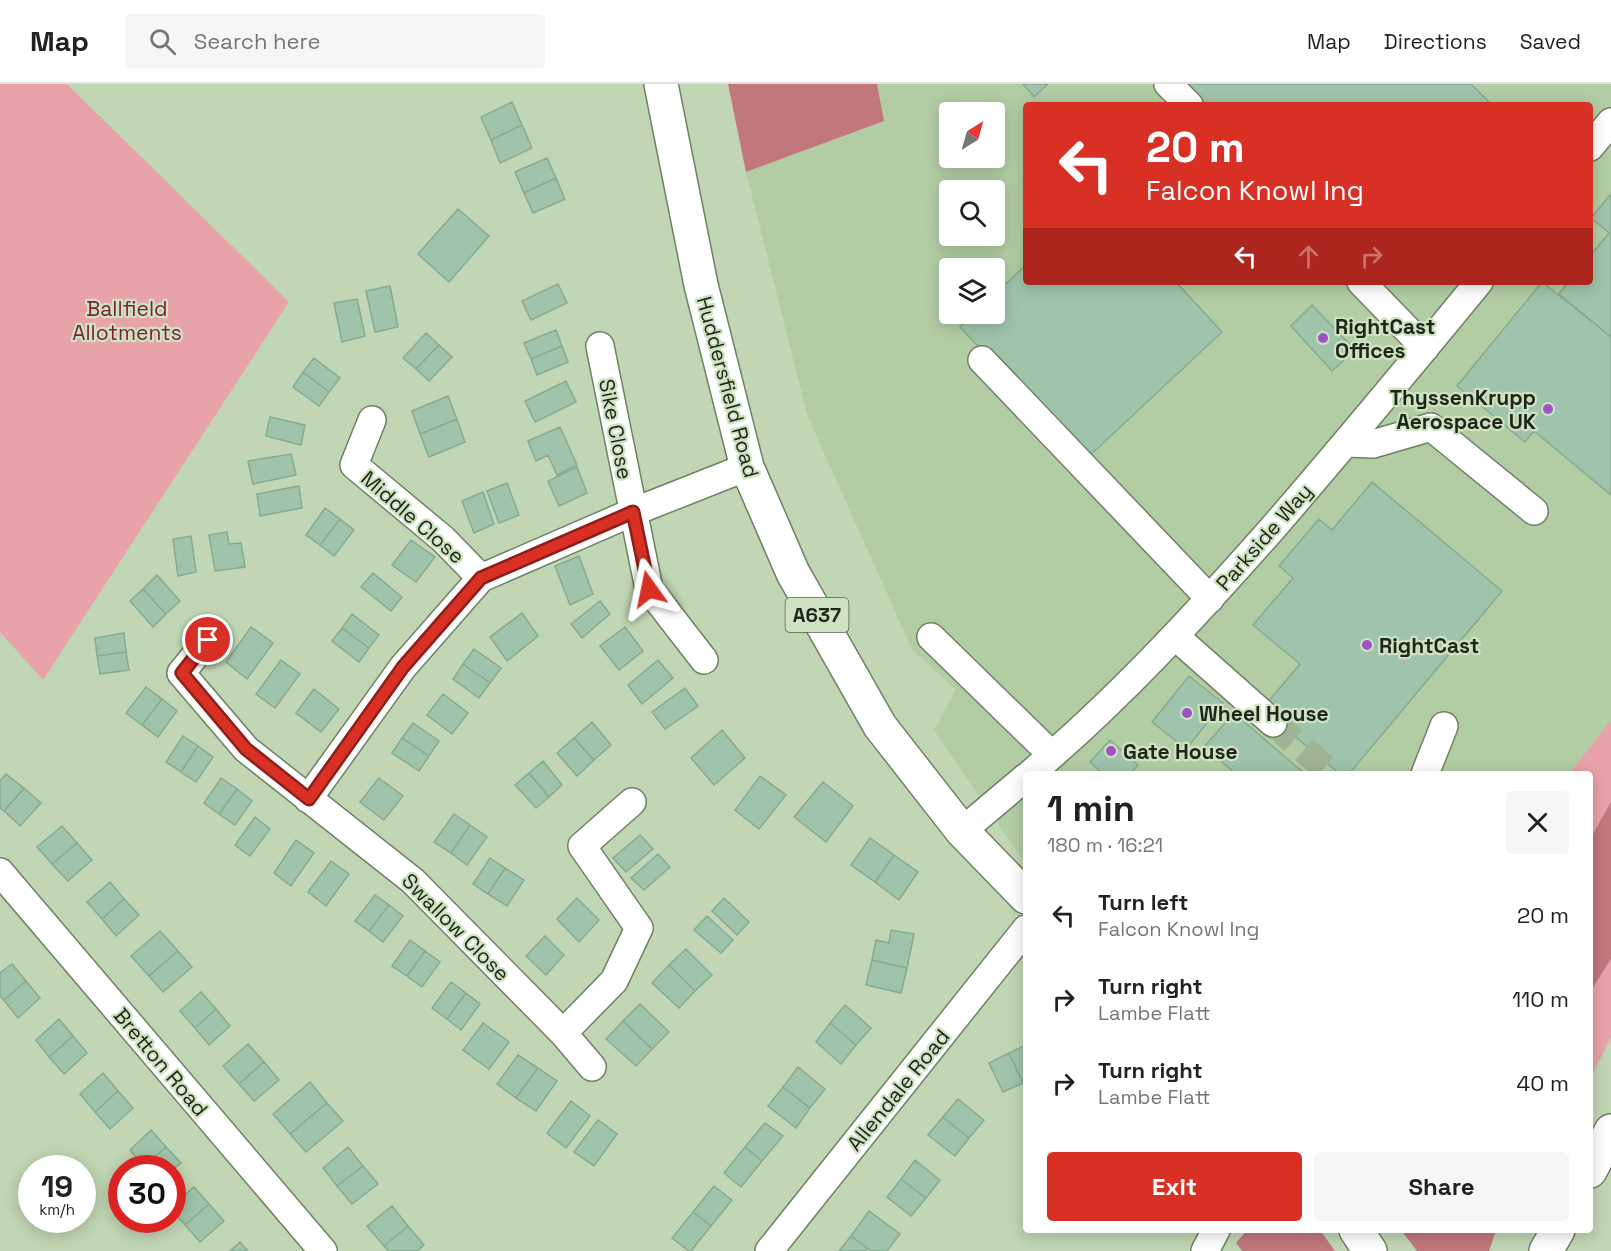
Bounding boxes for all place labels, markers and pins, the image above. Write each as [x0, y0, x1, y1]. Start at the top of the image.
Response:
place label: RightCast Offices [1335, 313, 1435, 364]
marker: RightCast Offices [1316, 331, 1330, 345]
place label: ThyssenKrupp Aerospace UK [1390, 384, 1537, 435]
marker: ThyssenKrupp Aerospace UK [1541, 402, 1555, 416]
pin [182, 614, 233, 665]
place label: RightCast [1379, 632, 1479, 659]
marker: RightCast [1360, 638, 1374, 652]
place label: Wheel House [1199, 700, 1329, 727]
marker: Wheel House [1180, 706, 1194, 720]
place label: Gate House [1123, 738, 1238, 765]
marker: Gate House [1104, 744, 1118, 758]

